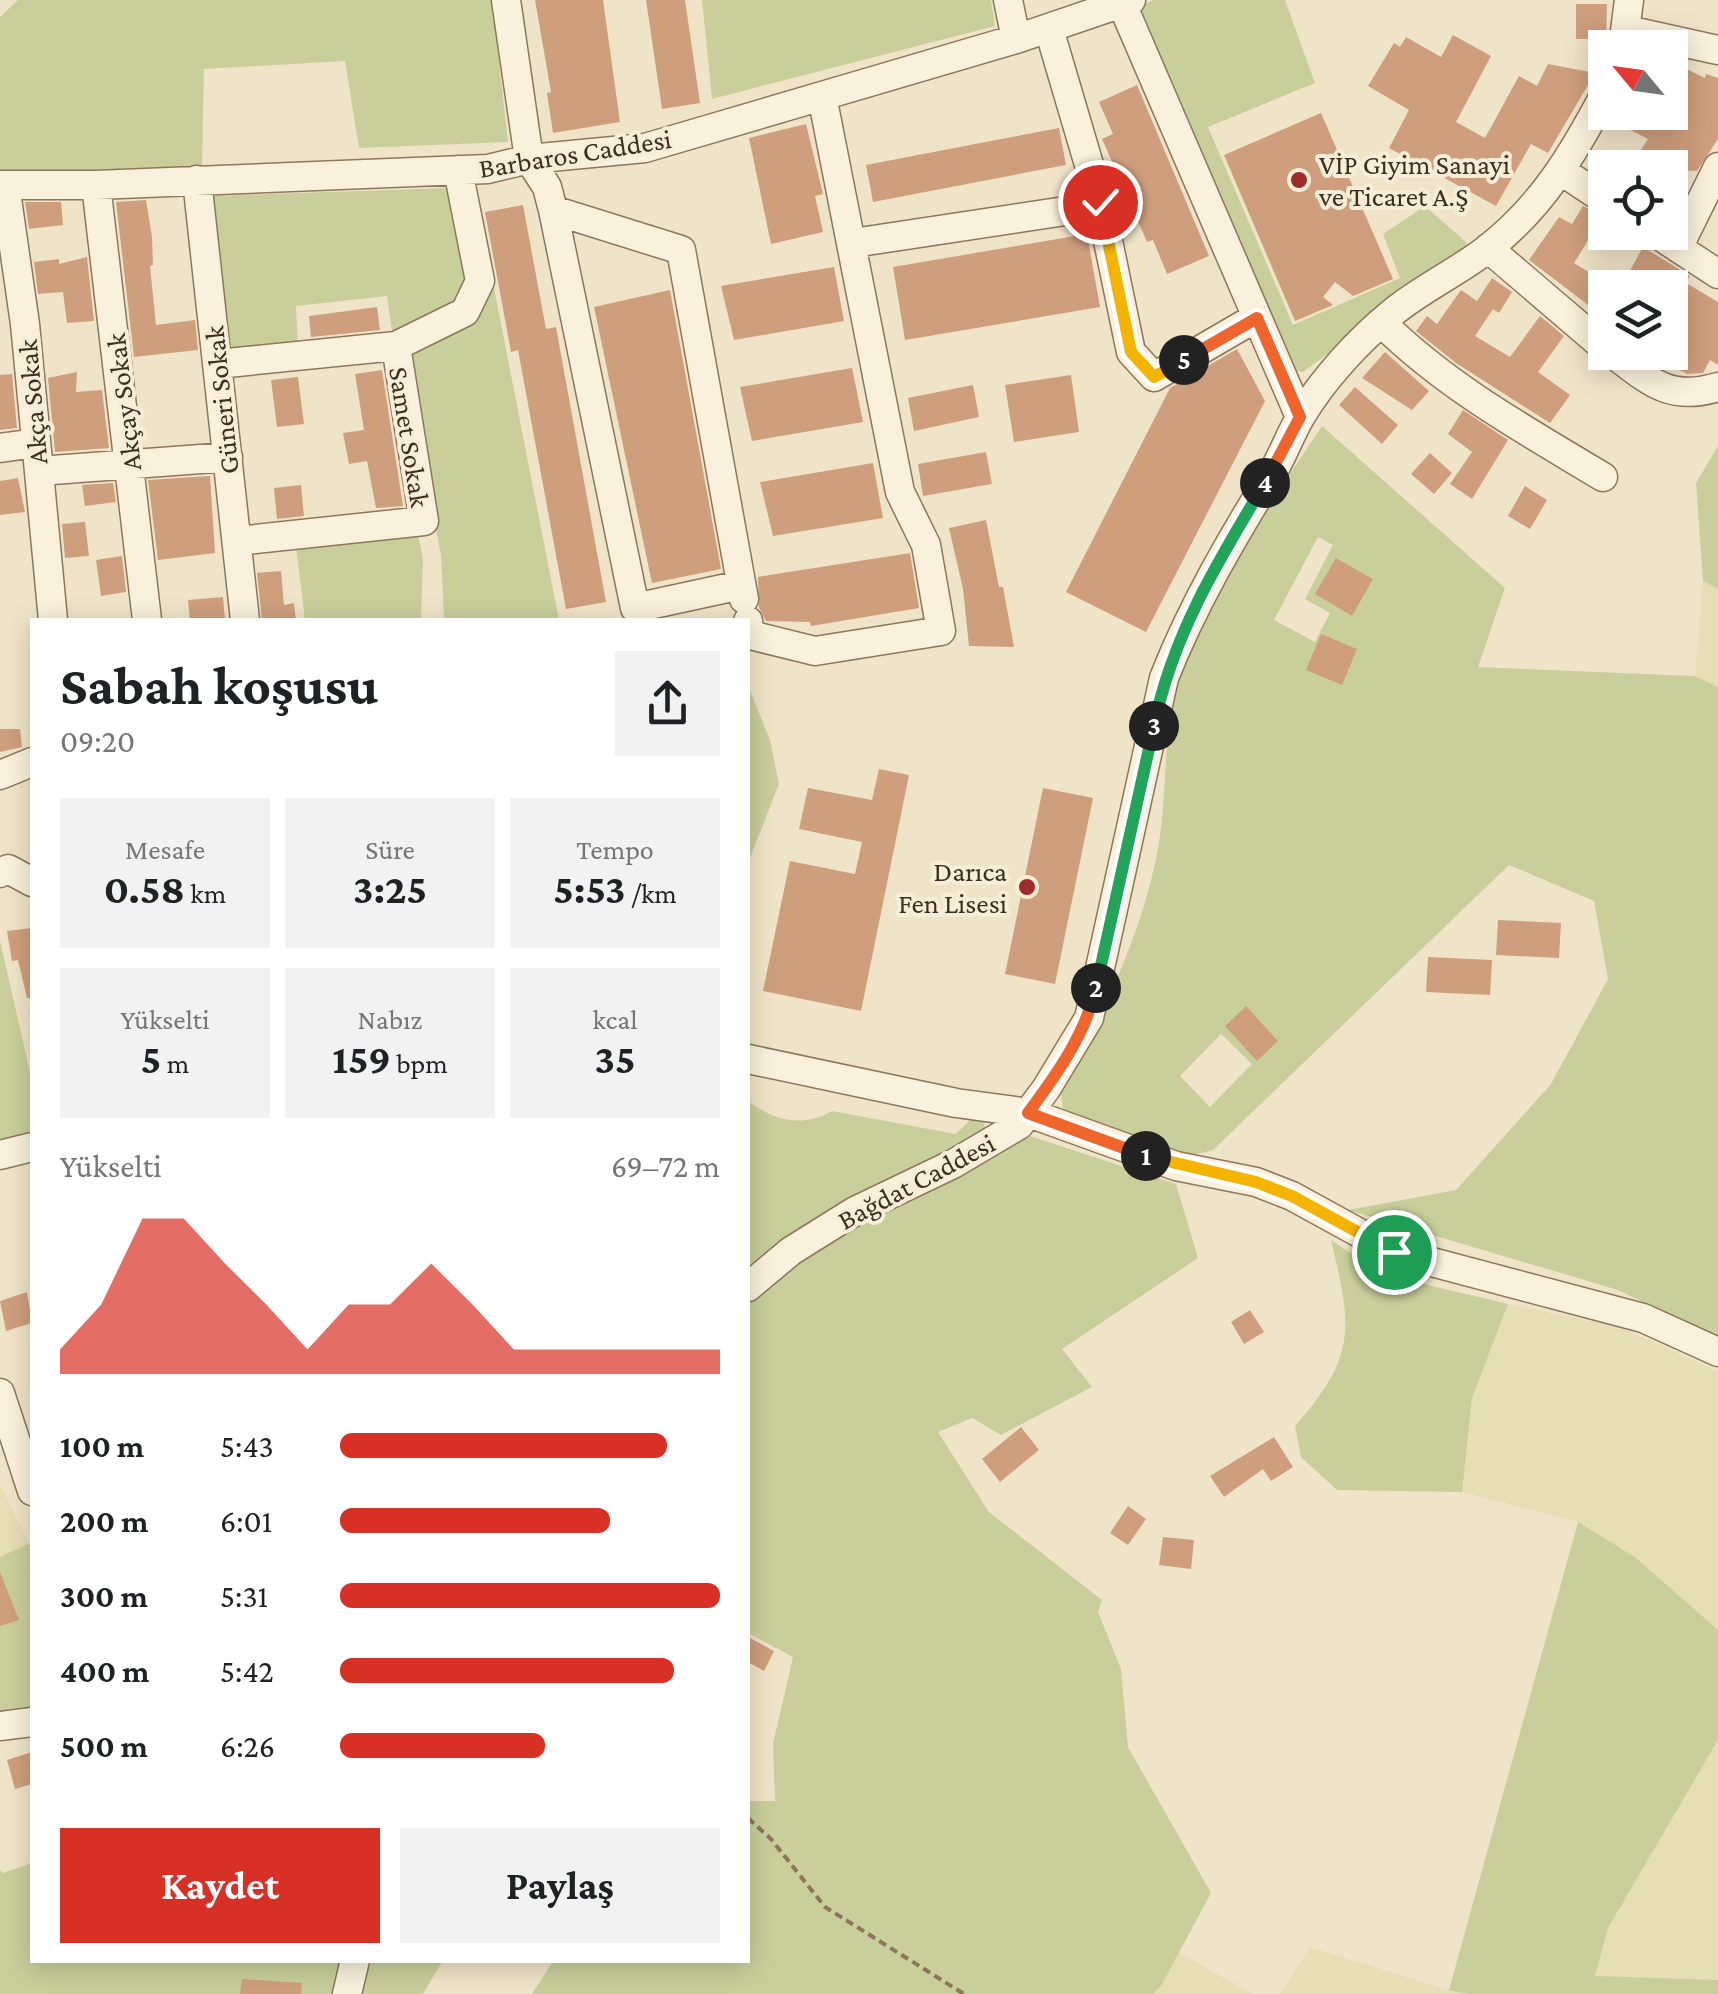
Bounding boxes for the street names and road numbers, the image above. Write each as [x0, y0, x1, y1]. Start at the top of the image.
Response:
street label: Barbaros Caddesi [477, 123, 673, 184]
street label: Güneri Sokak [198, 324, 245, 476]
street label: Akçay Sokak [100, 331, 147, 472]
street label: Akça Sokak [12, 337, 53, 466]
street label: Samet Sokak [383, 365, 436, 510]
street label: Bağdat Caddesi [832, 1127, 1000, 1236]

